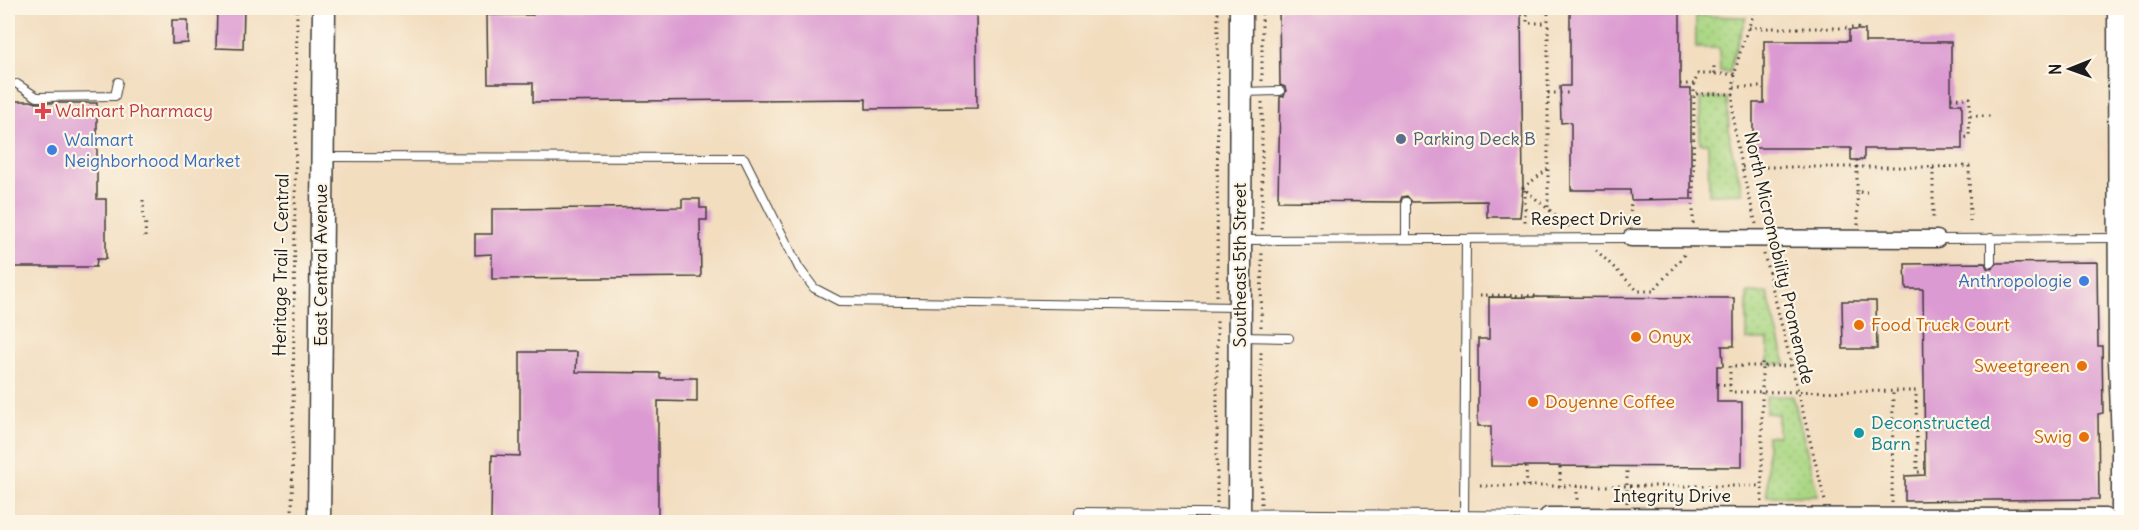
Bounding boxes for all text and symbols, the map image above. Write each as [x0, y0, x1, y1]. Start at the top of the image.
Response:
north arrow [2040, 39, 2100, 99]
text: N [2045, 64, 2065, 75]
place label: Walmart Pharmacy [55, 99, 213, 122]
marker: Walmart Pharmacy [36, 104, 50, 118]
place label: Parking Deck B [1413, 127, 1536, 150]
place label: Walmart Neighborhood Market [64, 128, 240, 172]
street label: North Micromobility Promenade [1739, 129, 1820, 386]
marker: Parking Deck B [1394, 132, 1408, 146]
marker: Walmart Neighborhood Market [45, 143, 59, 157]
street label: Heritage Trail - Central [267, 173, 294, 357]
street label: Southeast 5th Street [1228, 183, 1251, 347]
street label: East Central Avenue [309, 184, 332, 346]
street label: Respect Drive [1530, 207, 1642, 230]
place label: Anthropologie [1958, 269, 2072, 292]
marker: Anthropologie [2077, 274, 2091, 288]
place label: Food Truck Court [1871, 313, 2010, 336]
marker: Food Truck Court [1852, 318, 1866, 332]
place label: Onyx [1648, 325, 1691, 348]
marker: Onyx [1629, 330, 1643, 344]
place label: Sweetgreen [1974, 354, 2070, 377]
marker: Sweetgreen [2075, 359, 2089, 373]
place label: Doyenne Coffee [1545, 390, 1675, 413]
marker: Doyenne Coffee [1526, 395, 1540, 409]
place label: Deconstructed Barn [1871, 411, 1991, 455]
place label: Swig [2034, 425, 2072, 448]
marker: Deconstructed Barn [1852, 426, 1866, 440]
marker: Swig [2077, 430, 2091, 444]
street label: Integrity Drive [1613, 484, 1731, 507]

